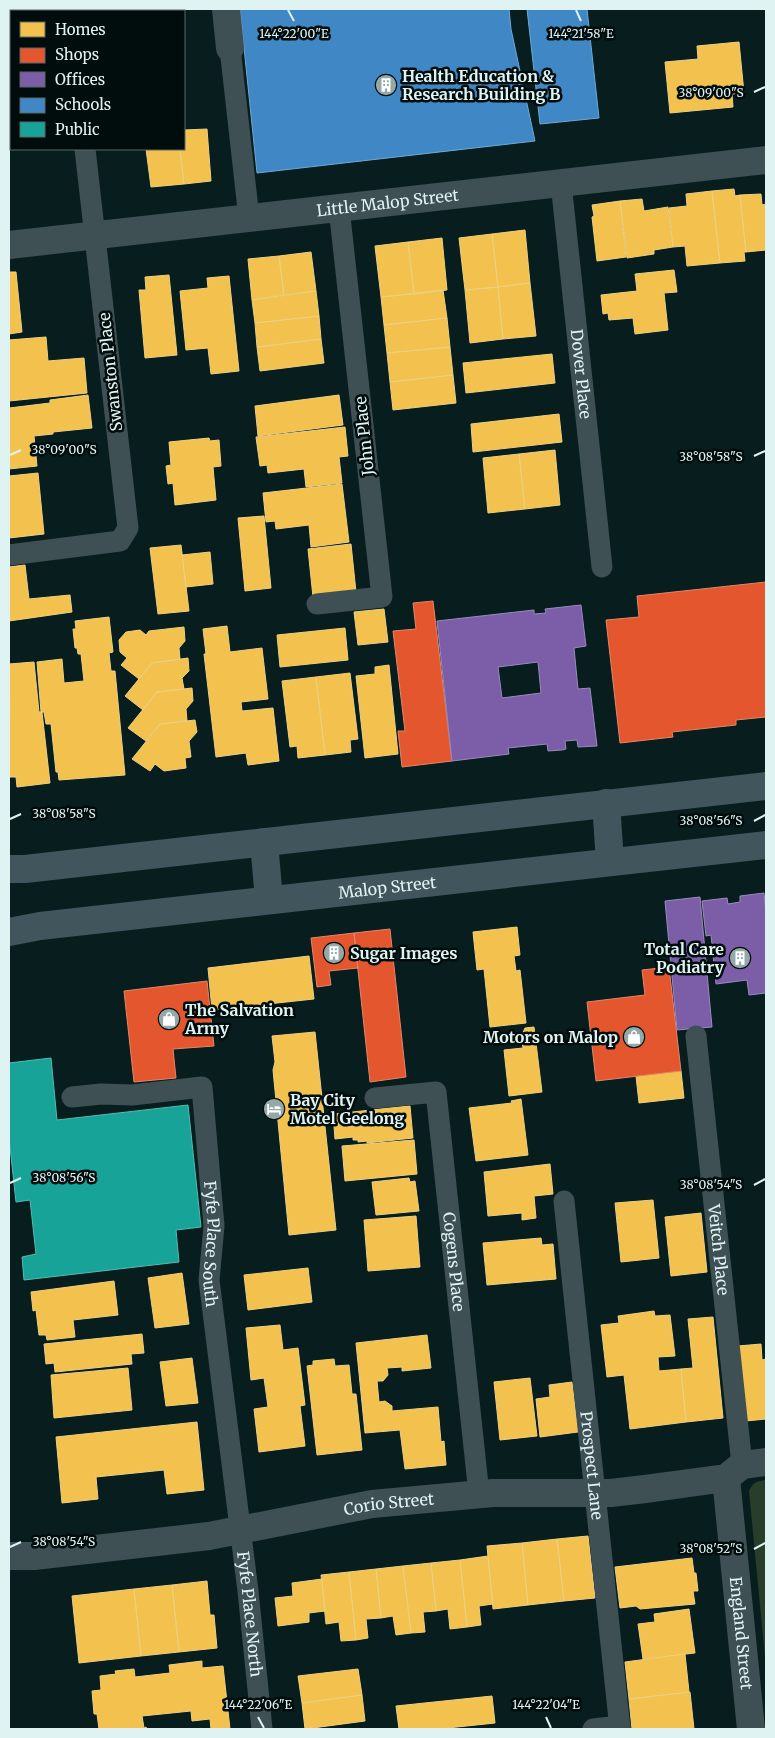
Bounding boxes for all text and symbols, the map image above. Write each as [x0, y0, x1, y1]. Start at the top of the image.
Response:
legend [10, 10, 185, 150]
text: Homes [55, 20, 106, 39]
text: 144°22'00"E [259, 26, 329, 41]
text: 144°21'58"E [548, 26, 614, 41]
text: Shops [55, 45, 99, 64]
place label: Health Education & Research Building B [402, 66, 561, 104]
text: Offices [55, 70, 105, 89]
building icon: Health Education & Research Building B [374, 73, 398, 97]
text: 38°09'00"S [678, 85, 744, 100]
text: Schools [55, 95, 111, 114]
text: Public [55, 120, 100, 139]
street label: Little Malop Street [316, 184, 460, 220]
street label: Swanston Place [94, 312, 126, 432]
street label: Dover Place [567, 328, 596, 420]
street label: John Place [350, 395, 378, 478]
text: 38°09'00"S [31, 442, 97, 457]
text: 38°08'58"S [679, 449, 743, 464]
text: 38°08'58"S [32, 806, 96, 821]
text: 38°08'56"S [680, 813, 742, 828]
street label: Malop Street [337, 872, 438, 903]
place label: Total Care Podiatry [644, 939, 725, 977]
building icon: Sugar Images [322, 941, 346, 965]
place label: Sugar Images [350, 943, 458, 963]
building icon: Total Care Podiatry [728, 946, 752, 970]
place label: The Salvation Army [184, 1000, 294, 1038]
shop icon: The Salvation Army [157, 1007, 181, 1031]
shop icon: Motors on Malop [622, 1025, 646, 1049]
place label: Motors on Malop [483, 1027, 618, 1047]
place label: Bay City Motel Geelong [290, 1090, 404, 1128]
hotel icon: Bay City Motel Geelong [262, 1097, 286, 1121]
text: 38°08'56"S [33, 1170, 95, 1185]
text: 38°08'54"S [680, 1177, 742, 1192]
street label: Fyfe Place South [199, 1180, 224, 1308]
street label: Veitch Place [704, 1202, 734, 1296]
street label: Cogens Place [439, 1211, 469, 1312]
street label: Prospect Lane [576, 1410, 608, 1521]
street label: Corio Street [342, 1488, 436, 1519]
text: 38°08'54"S [33, 1534, 95, 1549]
text: 38°08'52"S [680, 1541, 742, 1556]
street label: Fyfe Place North [233, 1550, 267, 1678]
street label: England Street [726, 1576, 757, 1691]
text: 144°22'06"E [224, 1697, 292, 1712]
text: 144°22'04"E [512, 1697, 580, 1712]

